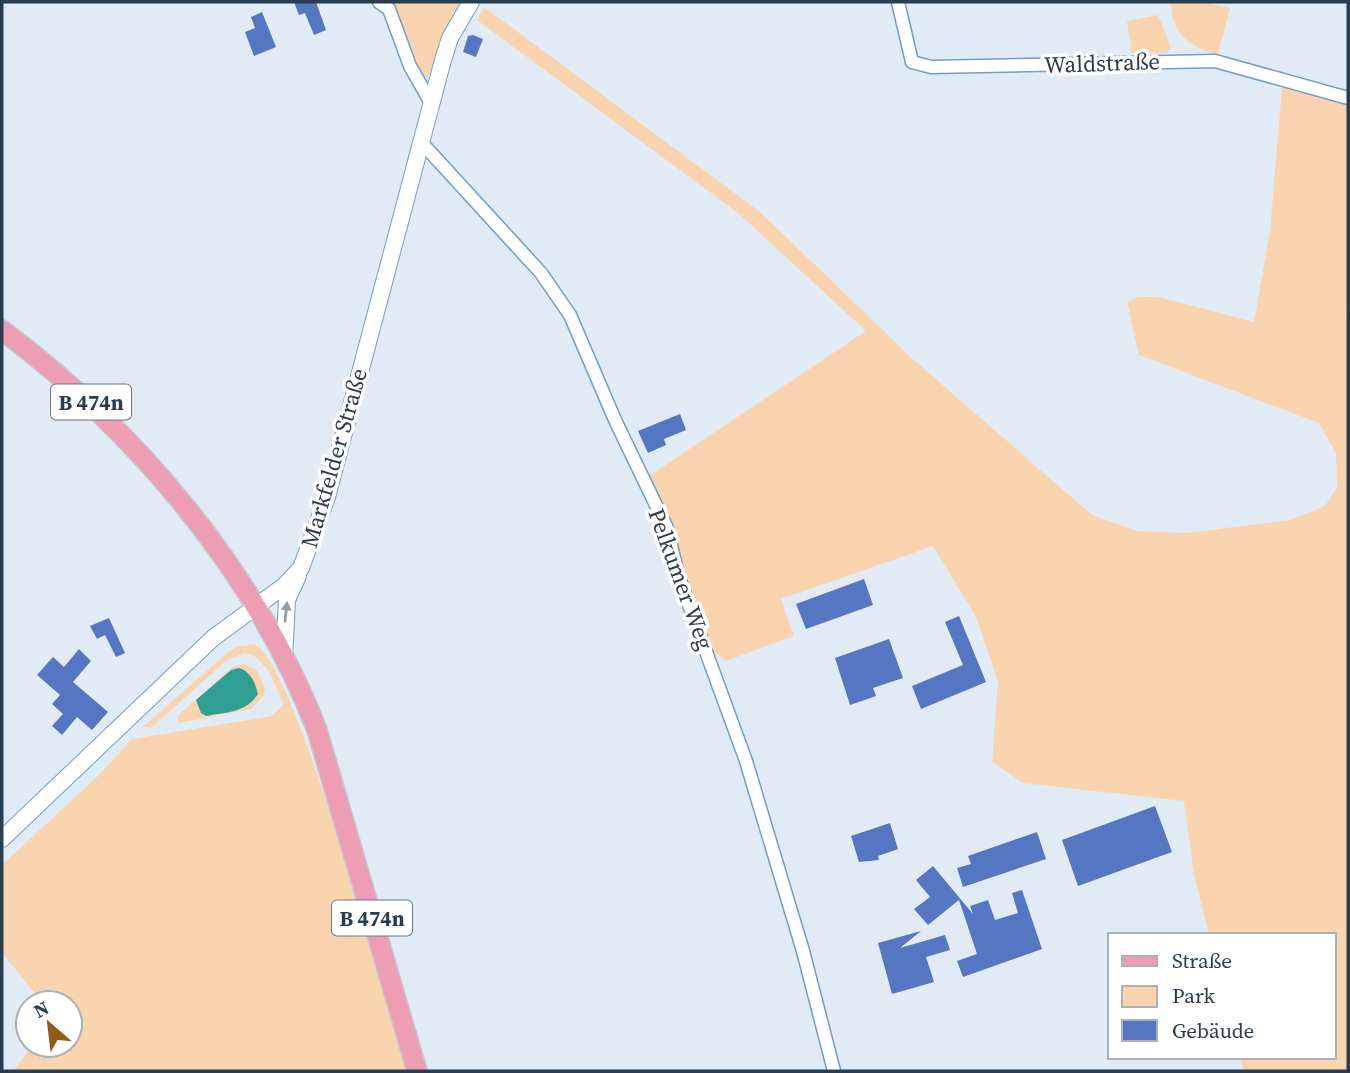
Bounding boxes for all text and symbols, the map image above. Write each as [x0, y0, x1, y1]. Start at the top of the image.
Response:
street label: Waldstraße [1043, 45, 1161, 81]
street label: Markfelder Straße [293, 364, 375, 552]
road number: B 474n [51, 384, 131, 420]
street label: Pelkumer Weg [641, 504, 721, 654]
one-way arrow [281, 601, 292, 623]
road number: B 474n [332, 900, 412, 936]
legend [1108, 933, 1336, 1059]
text: Straße [1172, 946, 1232, 975]
text: Park [1172, 981, 1216, 1010]
north arrow [14, 989, 84, 1059]
text: N [29, 994, 53, 1024]
text: Gebäude [1172, 1016, 1254, 1045]

